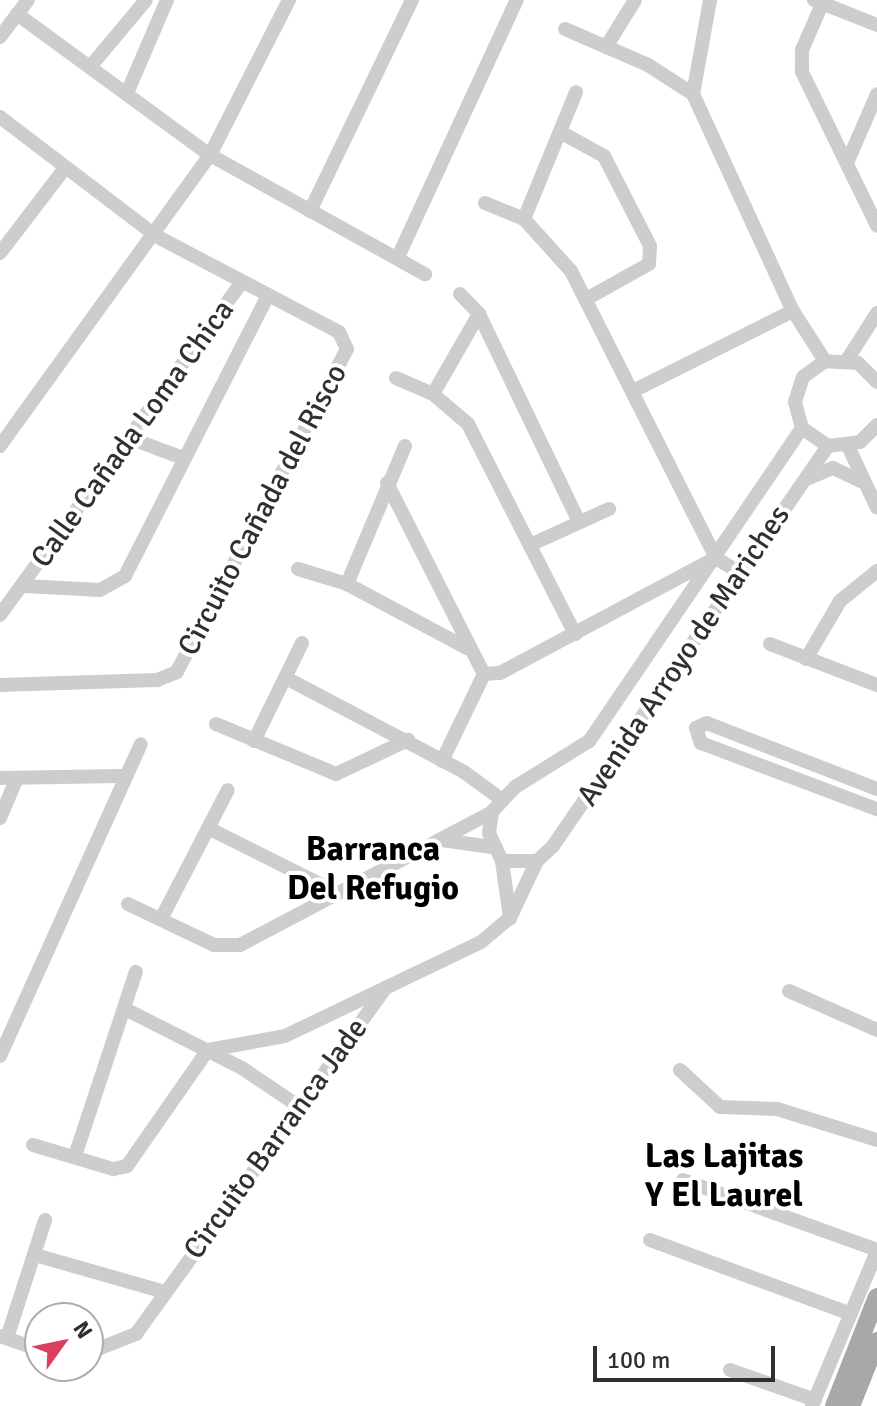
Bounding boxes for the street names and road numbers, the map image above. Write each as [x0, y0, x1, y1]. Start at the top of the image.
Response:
street label: Calle Cañada Loma Chica [24, 293, 242, 575]
street label: Circuito Cañada del Risco [171, 358, 355, 662]
street label: Avenida Arroyo de Mariches [570, 499, 798, 813]
street label: Circuito Barranca Jade [177, 1012, 375, 1266]

